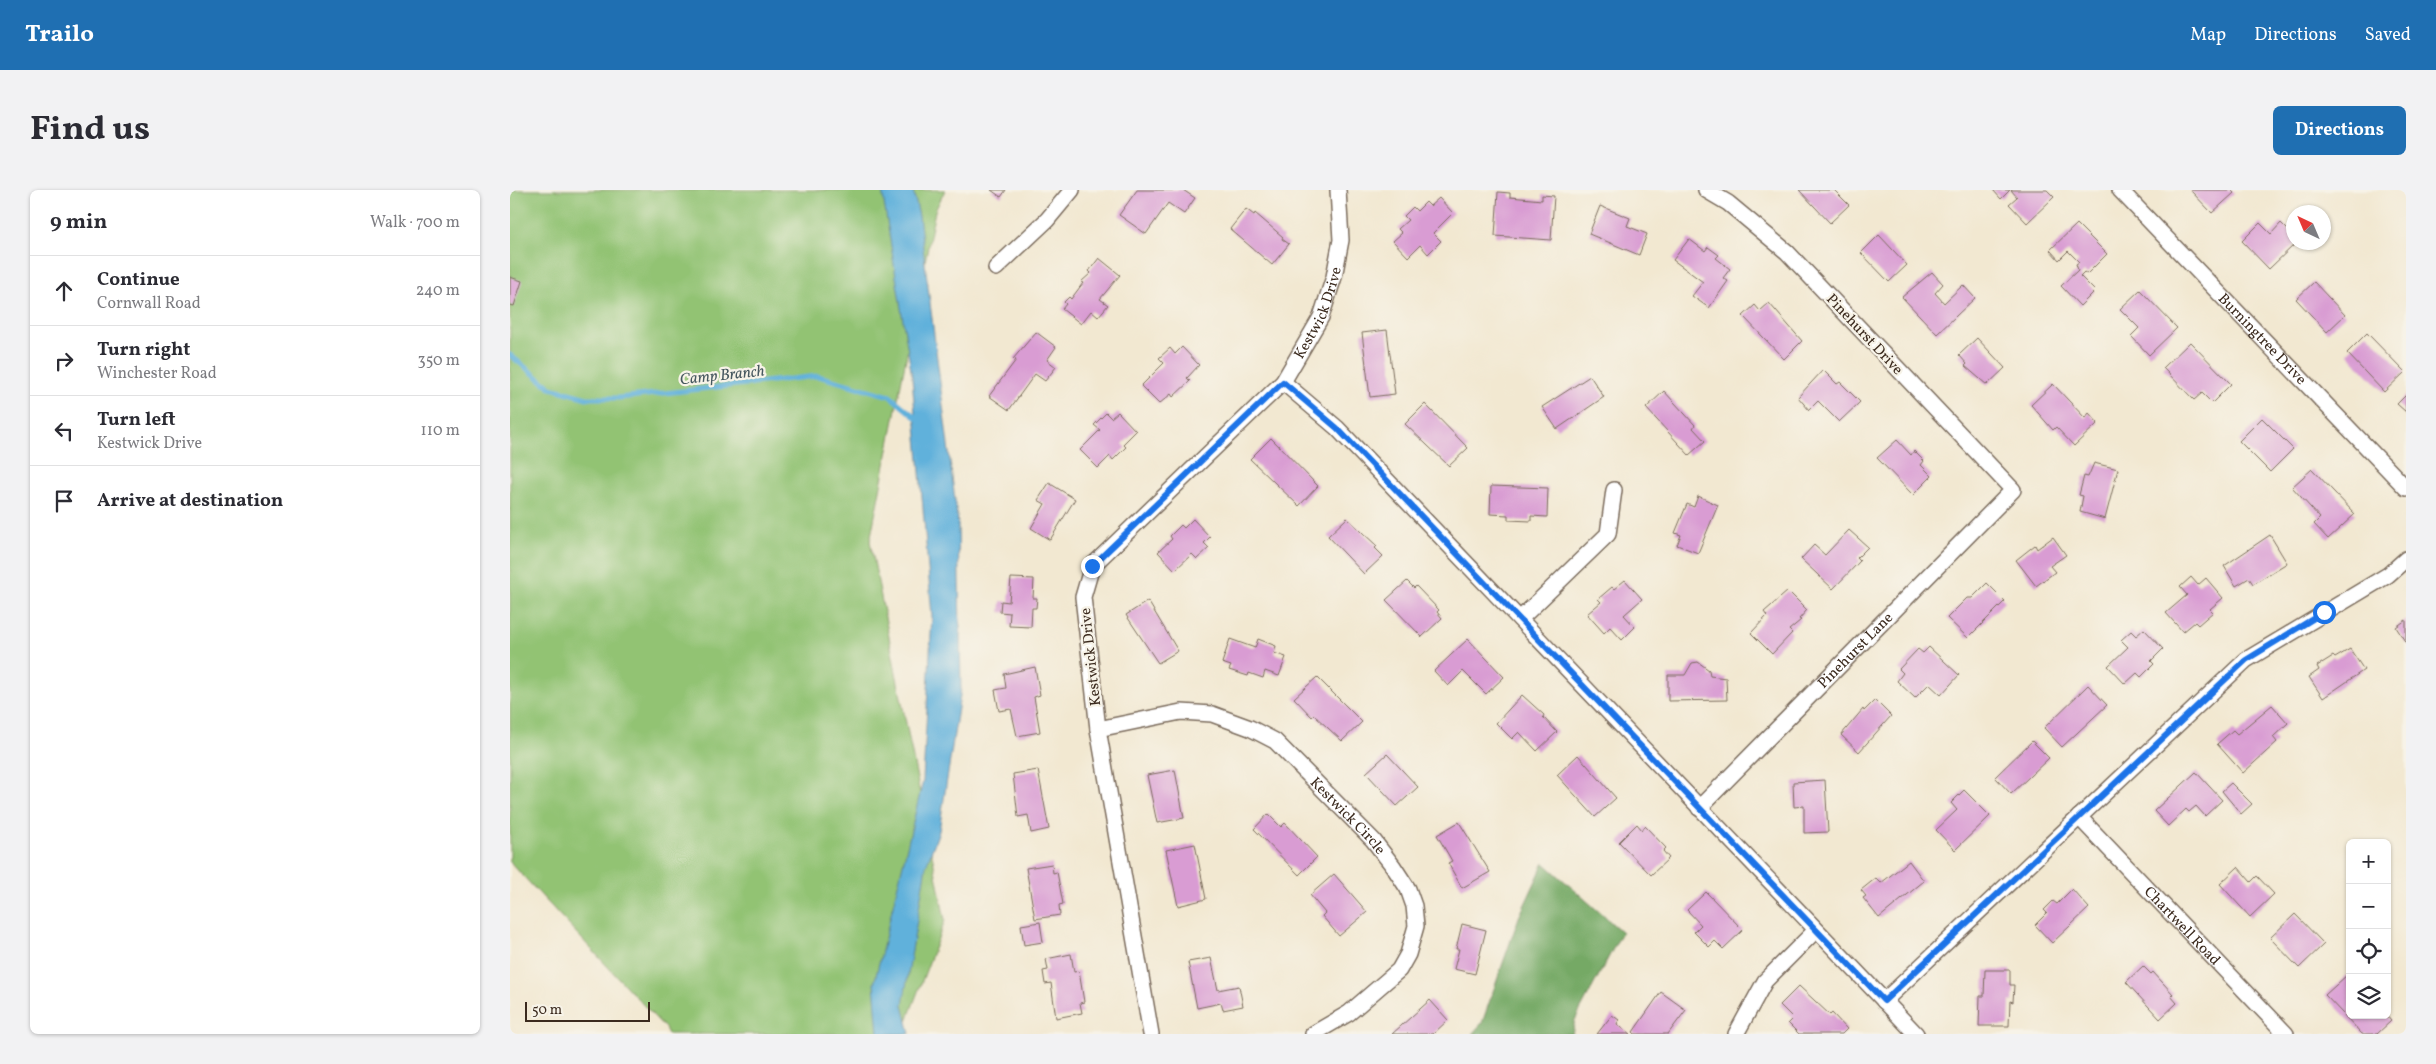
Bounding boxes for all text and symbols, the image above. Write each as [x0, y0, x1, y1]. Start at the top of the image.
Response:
text: Trailo [25, 18, 94, 52]
text: Map [2190, 23, 2226, 48]
text: Directions [2254, 23, 2337, 48]
text: Saved [2365, 23, 2411, 48]
text: Find us [30, 106, 150, 154]
button: Directions [2273, 106, 2406, 155]
north arrow [2286, 205, 2331, 250]
text: 9 min [50, 208, 107, 237]
text: Walk · 700 m [370, 212, 460, 234]
street label: Kestwick Drive [1290, 265, 1348, 363]
text: Continue [97, 267, 180, 293]
icon: ahead [50, 277, 78, 305]
text: 240 m [416, 280, 460, 302]
street label: Burningtree Drive [2213, 289, 2311, 390]
street label: Pinehurst Drive [1821, 290, 1907, 380]
text: Cornwall Road [97, 293, 201, 315]
text: Turn right [97, 337, 190, 363]
icon: right [50, 347, 78, 375]
text: 350 m [417, 350, 460, 372]
water label: Camp Branch [679, 361, 766, 391]
text: Winchester Road [97, 363, 217, 385]
text: Turn left [97, 407, 176, 433]
icon: left [50, 417, 78, 445]
text: 110 m [421, 420, 460, 442]
text: Kestwick Drive [97, 433, 202, 455]
icon: arrive [50, 487, 78, 515]
text: Arrive at destination [97, 488, 283, 514]
route end [1081, 555, 1104, 578]
route start [2313, 601, 2336, 624]
street label: Kestwick Drive [1076, 607, 1107, 707]
street label: Pinehurst Lane [1814, 608, 1899, 694]
street label: Kestwick Circle [1305, 773, 1390, 860]
map controls [2346, 839, 2391, 1019]
button: + [2346, 839, 2391, 884]
street label: Chartwell Road [2139, 882, 2224, 971]
button: − [2346, 884, 2391, 929]
button: locate [2346, 929, 2391, 974]
button: layers [2346, 974, 2391, 1019]
scale bar [525, 999, 650, 1022]
text: 50 m [532, 1001, 562, 1020]

